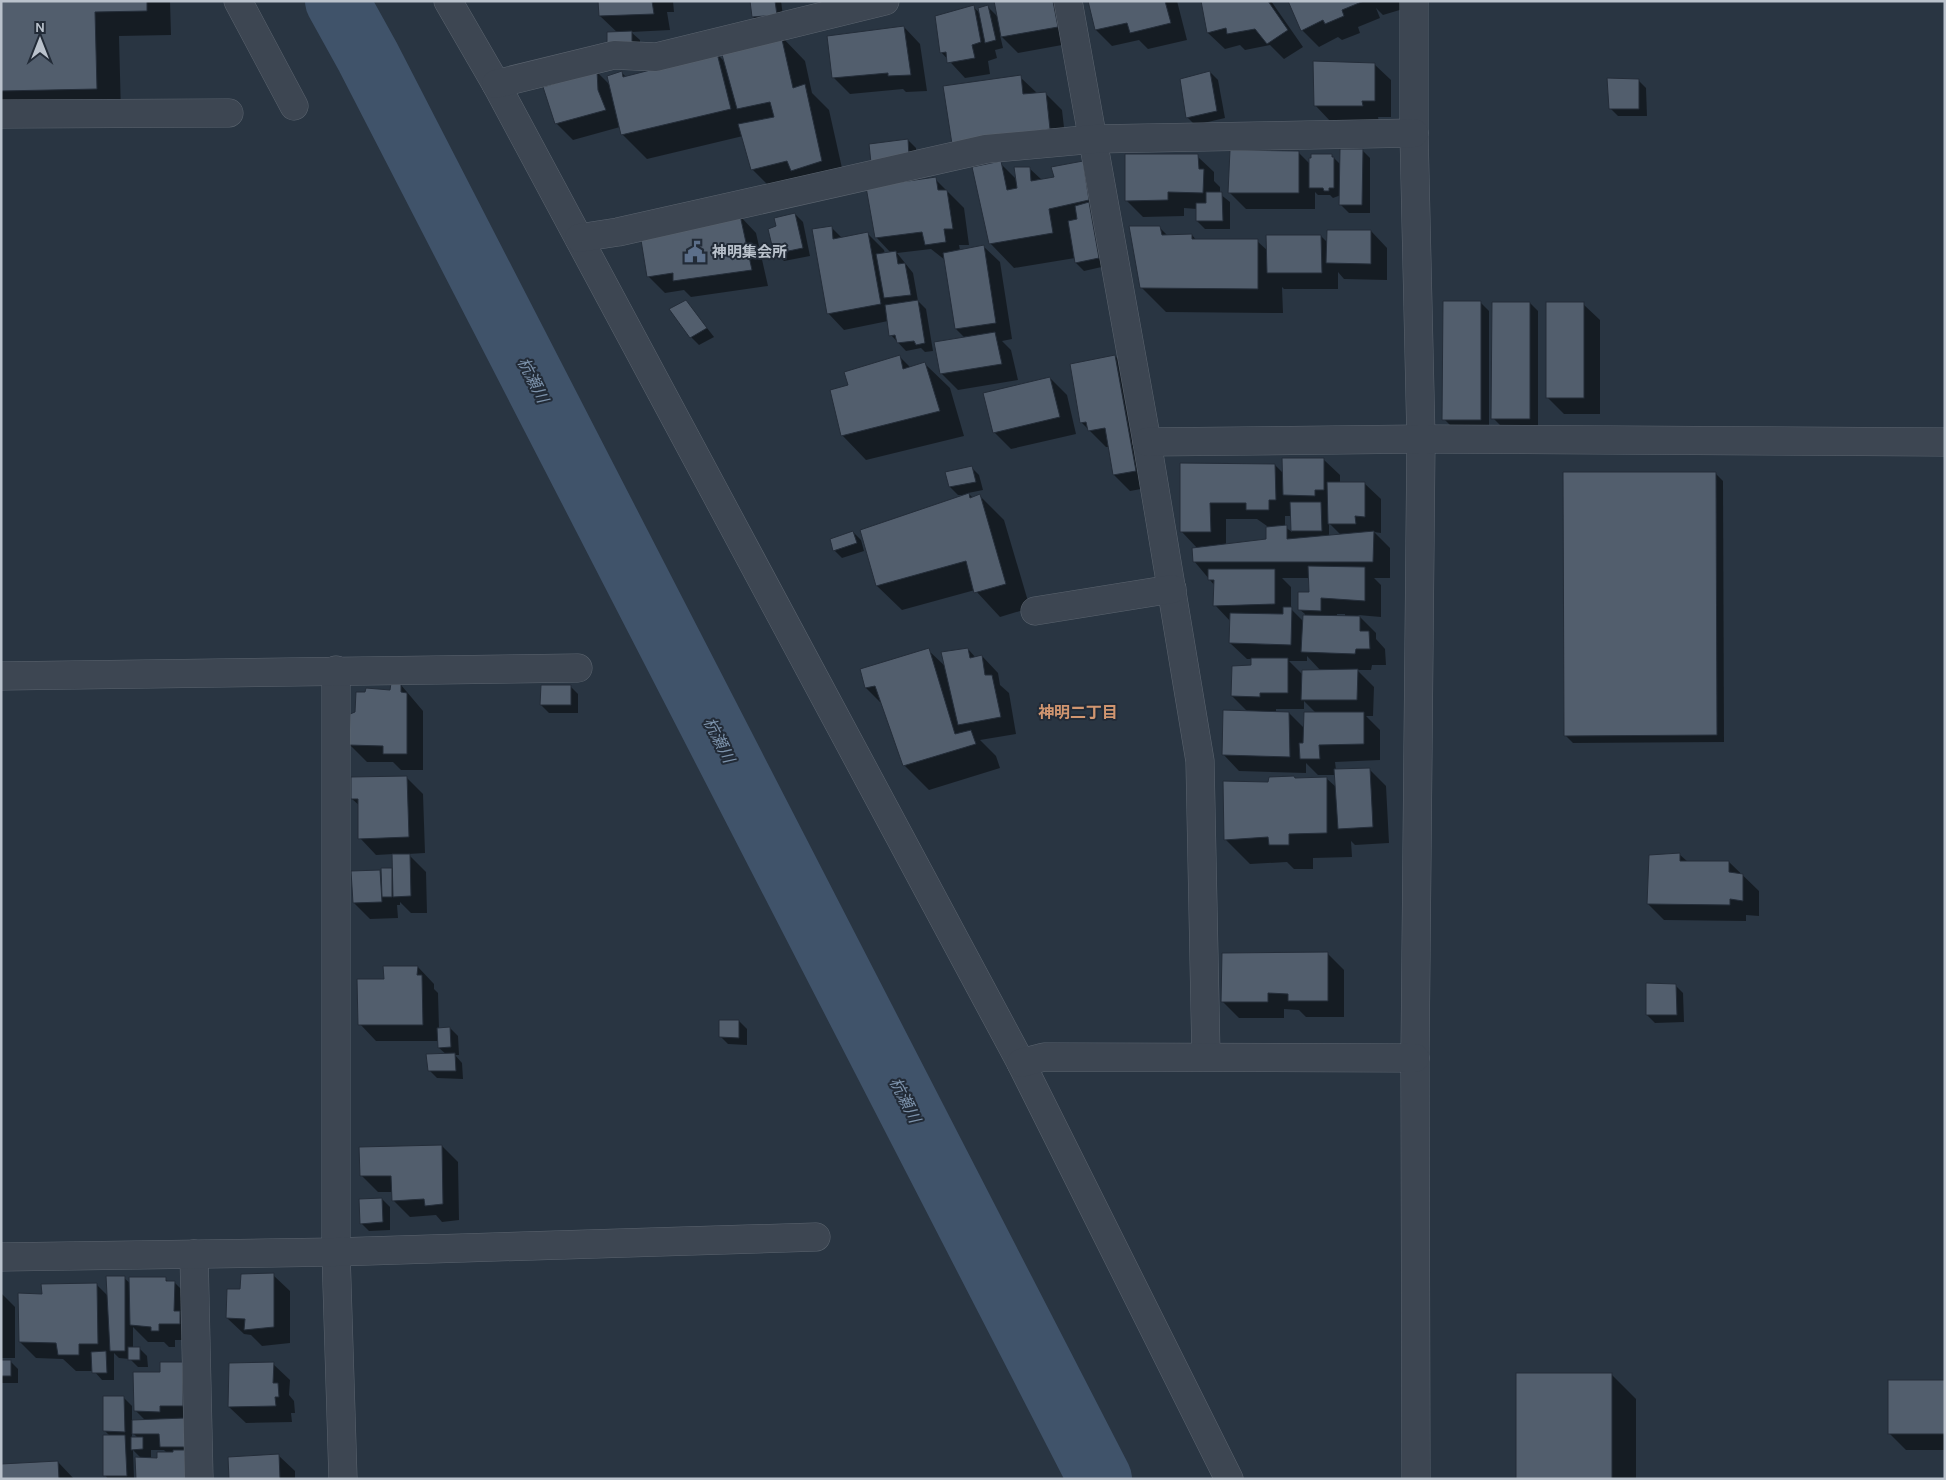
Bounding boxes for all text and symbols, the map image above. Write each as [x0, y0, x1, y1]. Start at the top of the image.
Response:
north arrow [15, 15, 65, 65]
text: N [35, 19, 45, 36]
public building icon: 神明集会所 [682, 239, 708, 265]
place label: 神明集会所 [711, 243, 787, 261]
water label: 杭瀬川 [514, 354, 553, 407]
district label: 神明二丁目 [1038, 703, 1118, 722]
water label: 杭瀬川 [700, 714, 739, 767]
water label: 杭瀬川 [886, 1074, 925, 1127]

